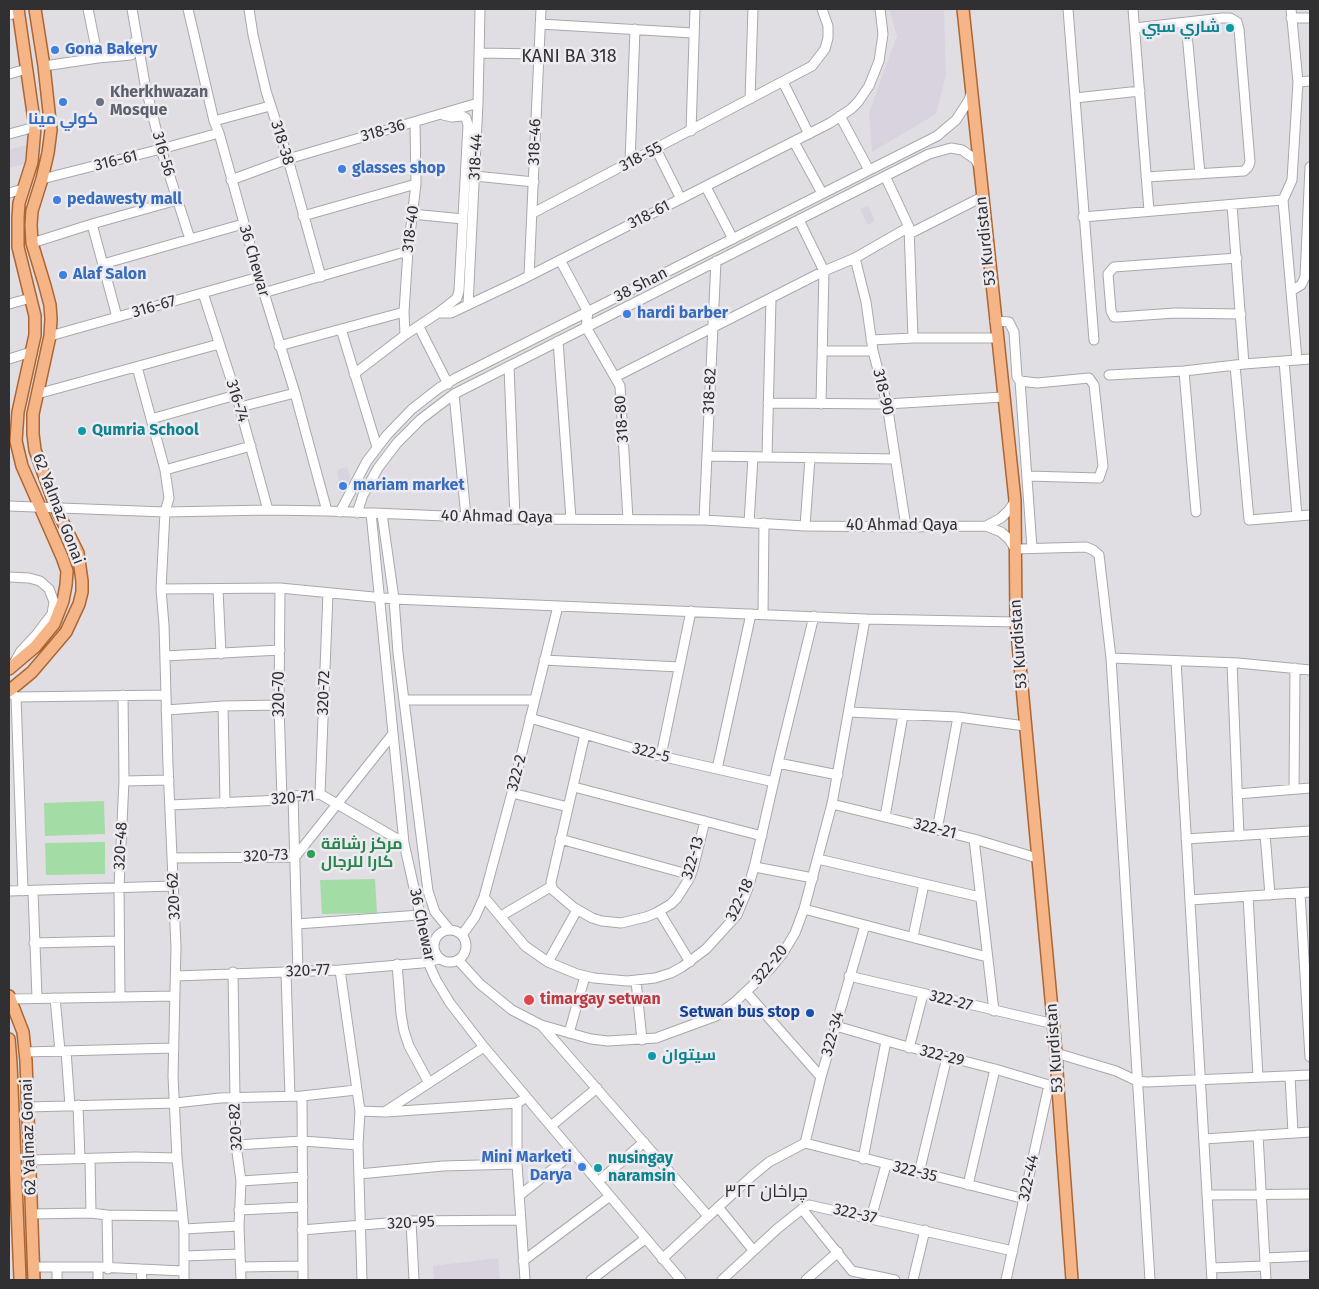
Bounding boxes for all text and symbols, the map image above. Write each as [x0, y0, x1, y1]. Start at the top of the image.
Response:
place label: شاري سبي [1142, 18, 1220, 38]
marker: شاري سبي [1224, 22, 1236, 34]
place label: Gona Bakery [65, 40, 157, 60]
marker: Gona Bakery [49, 44, 61, 56]
district label: KANI BA 318 [514, 46, 624, 68]
place label: Kherkhwazan Mosque [110, 83, 208, 121]
marker: كولي مينا [57, 96, 69, 108]
marker: Kherkhwazan Mosque [94, 96, 106, 108]
place label: كولي مينا [28, 110, 98, 130]
street label: 318-36 [359, 116, 407, 146]
street label: 318-38 [266, 118, 298, 168]
street label: 318-46 [525, 118, 545, 166]
street label: 316-56 [147, 129, 179, 179]
street label: 318-44 [465, 133, 487, 181]
street label: 318-55 [616, 138, 666, 176]
street label: 316-61 [92, 146, 140, 176]
place label: glasses shop [352, 159, 446, 179]
marker: glasses shop [336, 163, 348, 175]
place label: pedawesty mall [67, 190, 182, 210]
marker: pedawesty mall [51, 194, 63, 206]
street label: 53 Kurdistan [972, 195, 1000, 287]
street label: 318-61 [625, 196, 673, 234]
street label: 318-40 [399, 204, 423, 254]
street label: 36 Chewar [235, 223, 273, 299]
street label: 38 Shan [611, 263, 671, 307]
place label: Alaf Salon [73, 265, 146, 285]
marker: Alaf Salon [57, 269, 69, 281]
street label: 316-67 [130, 292, 178, 322]
place label: hardi barber [637, 304, 728, 324]
marker: hardi barber [621, 308, 633, 320]
street label: 318-82 [699, 367, 721, 415]
street label: 318-90 [868, 367, 898, 417]
street label: 316-74 [221, 377, 253, 425]
street label: 318-80 [611, 395, 633, 443]
place label: Qumria School [92, 421, 199, 441]
marker: Qumria School [76, 425, 88, 437]
street label: 62 Yalmaz Gonai [28, 451, 88, 567]
place label: mariam market [353, 476, 465, 496]
marker: mariam market [337, 480, 349, 492]
street label: 40 Ahmad Qaya [441, 506, 553, 528]
street label: 40 Ahmad Qaya [846, 516, 958, 536]
street label: 53 Kurdistan [1006, 599, 1032, 689]
street label: 320-72 [314, 670, 334, 716]
street label: 320-70 [270, 671, 290, 717]
street label: 322-5 [630, 739, 672, 767]
street label: 322-2 [503, 753, 531, 793]
street label: 320-71 [270, 787, 316, 809]
street label: 322-21 [912, 814, 958, 844]
street label: 320-48 [110, 821, 132, 871]
street label: 322-13 [678, 834, 708, 882]
place label: مركز رشاقة كارا للرجال [321, 835, 403, 873]
street label: 320-73 [243, 845, 289, 867]
marker: مركز رشاقة كارا للرجال [305, 848, 317, 860]
street label: 320-62 [163, 872, 185, 920]
street label: 322-18 [722, 876, 758, 924]
street label: 36 Chewar [405, 887, 439, 963]
street label: 322-20 [748, 941, 792, 989]
street label: 320-77 [285, 960, 331, 982]
street label: 322-27 [927, 986, 975, 1016]
place label: timargay setwan [540, 990, 661, 1010]
marker: timargay setwan [522, 993, 536, 1007]
place label: Setwan bus stop [680, 1003, 800, 1023]
street label: 53 Kurdistan [1042, 1003, 1068, 1093]
marker: Setwan bus stop [804, 1007, 816, 1019]
street label: 322-34 [817, 1009, 849, 1059]
street label: 322-29 [918, 1041, 966, 1071]
place label: سيتوان [662, 1046, 716, 1066]
marker: سيتوان [646, 1050, 658, 1062]
street label: 62 Yalmaz Gonai [17, 1078, 41, 1196]
street label: 320-82 [225, 1103, 247, 1151]
place label: Mini Marketi Darya [481, 1148, 572, 1186]
place label: nusingay naramsin [608, 1149, 676, 1187]
street label: 322-44 [1015, 1153, 1043, 1203]
street label: 322-35 [891, 1157, 939, 1187]
marker: Mini Marketi Darya [576, 1161, 588, 1173]
marker: nusingay naramsin [592, 1162, 604, 1174]
district label: چراخان ٣٢٢ [724, 1181, 808, 1203]
street label: 322-37 [831, 1200, 879, 1228]
street label: 320-95 [387, 1212, 435, 1234]

